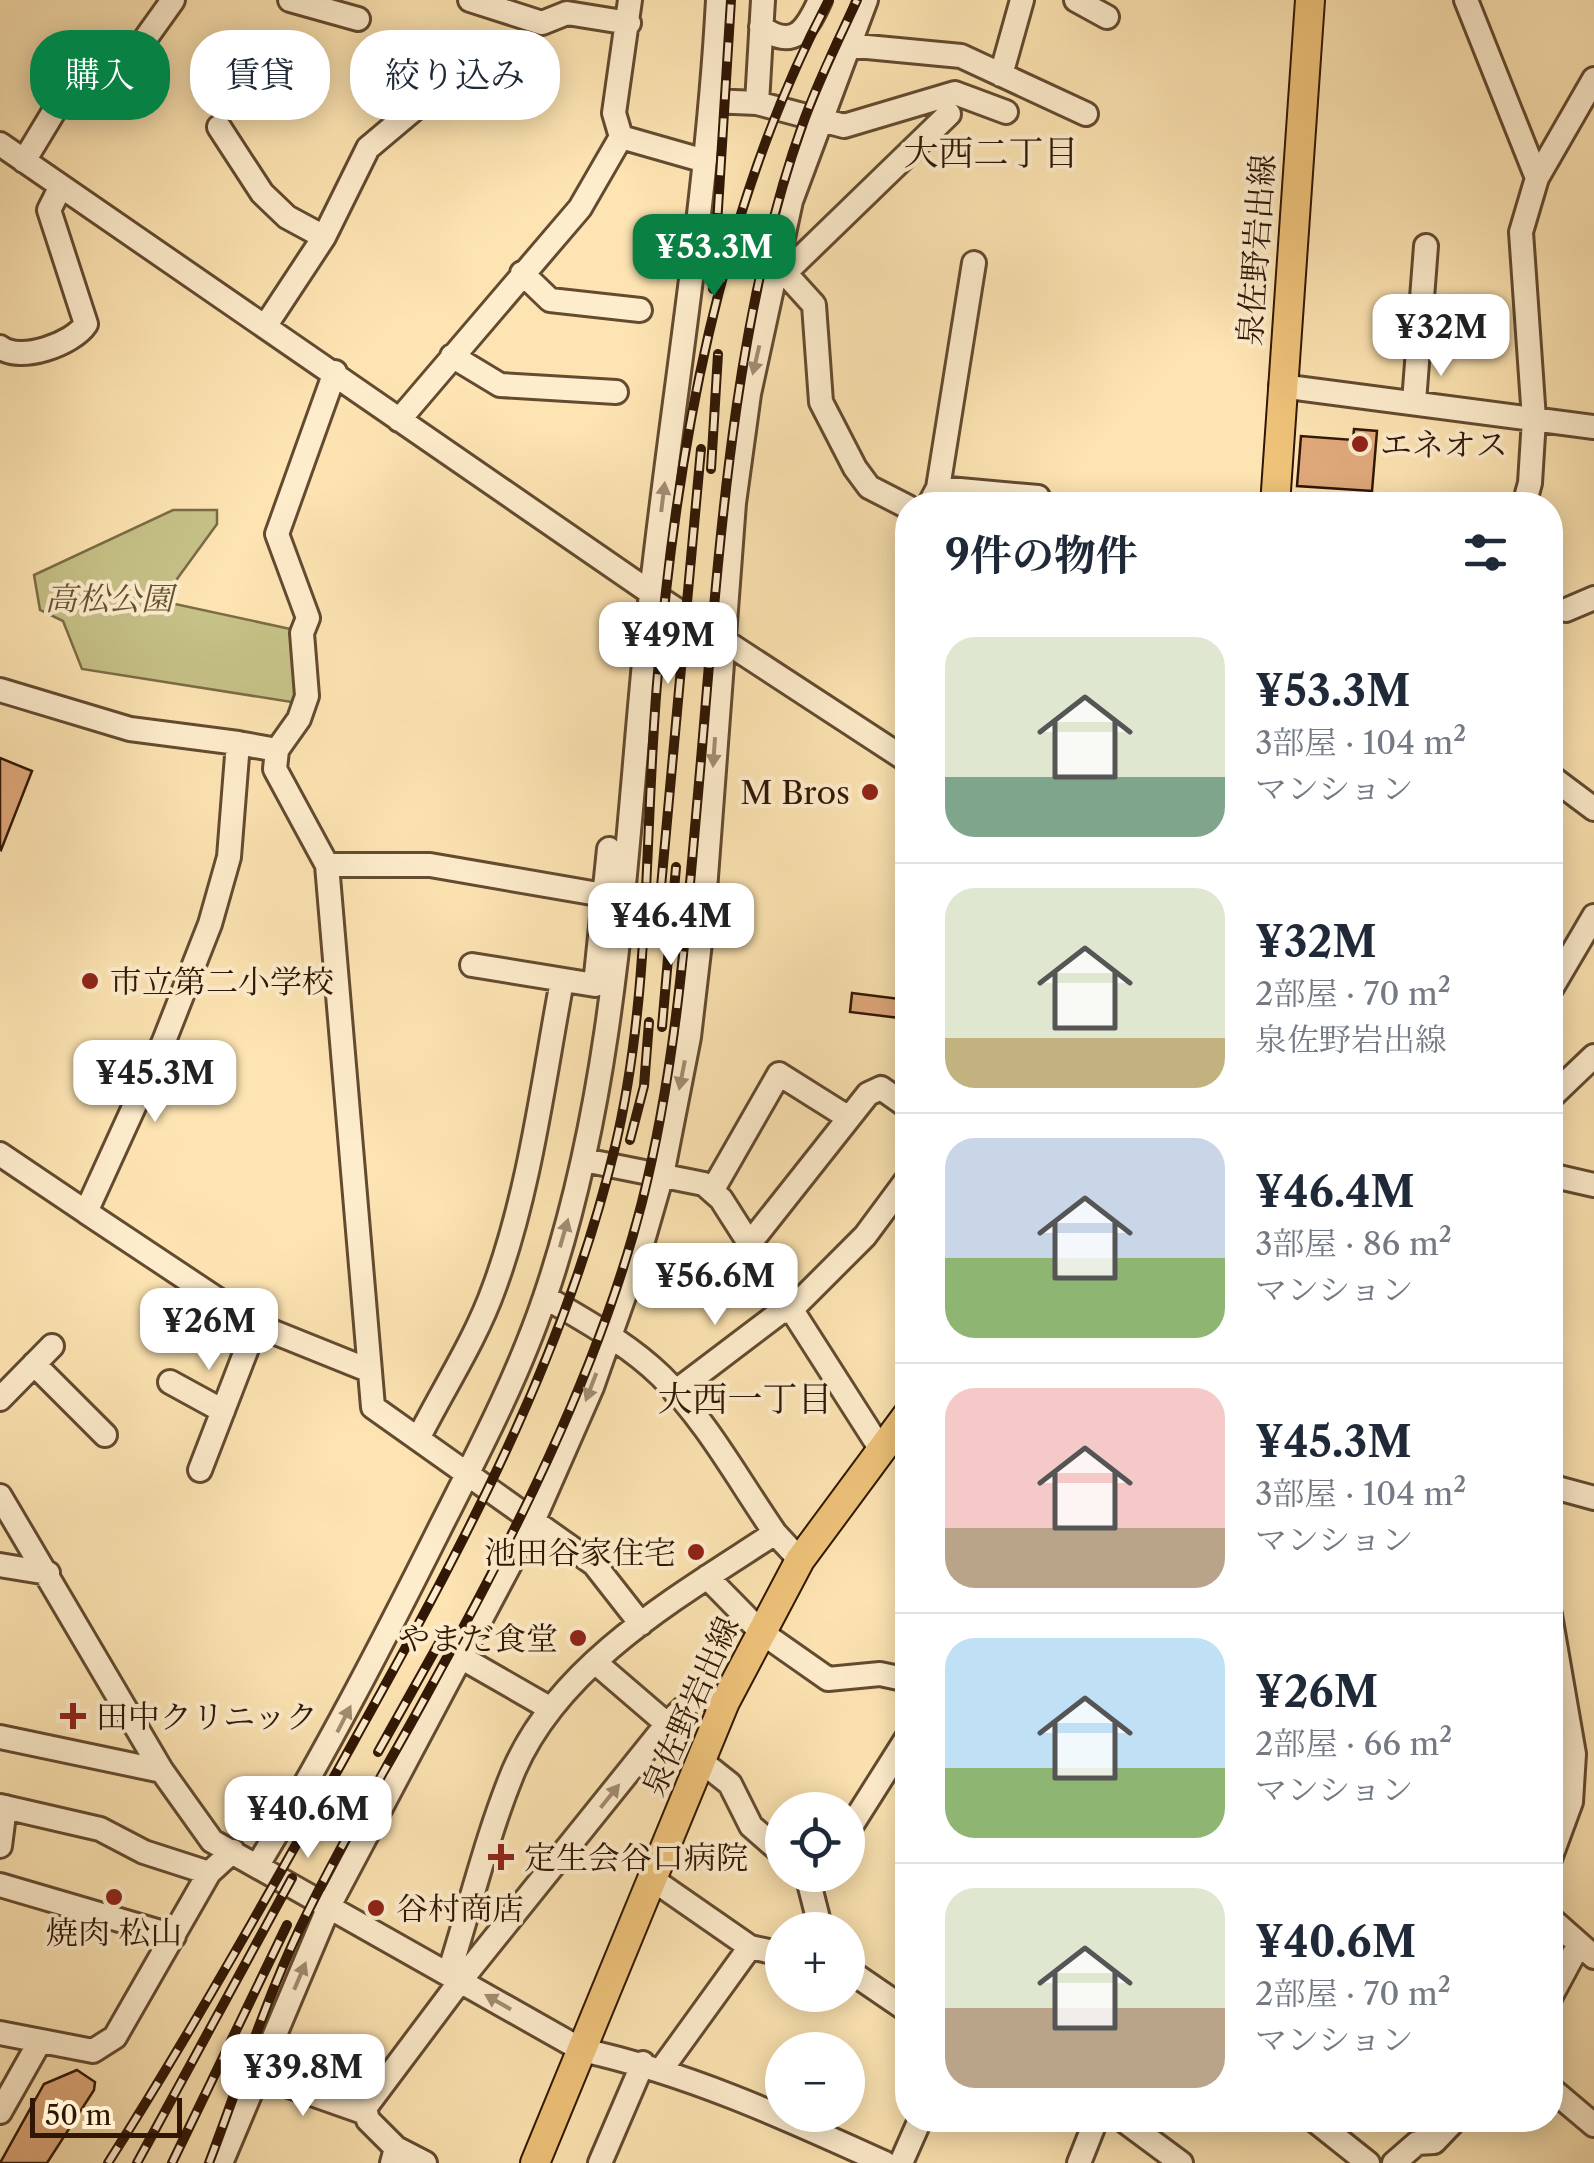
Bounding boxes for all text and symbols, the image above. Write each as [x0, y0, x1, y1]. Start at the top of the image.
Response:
chip: 購入 [30, 30, 170, 120]
chip: 賃貸 [190, 30, 330, 120]
chip: 絞り込み [350, 30, 560, 120]
district label: 大西二丁目 [903, 131, 1079, 174]
street label: 泉佐野岩出線 [1230, 153, 1282, 347]
pin: ¥53.3M [633, 214, 795, 299]
text: ¥53.3M [655, 227, 773, 266]
pin: ¥32M [1382, 294, 1500, 379]
text: ¥32M [1395, 307, 1487, 346]
one-way arrow [748, 345, 764, 376]
place label: エネオス [1380, 425, 1508, 464]
marker: エネオス [1349, 433, 1371, 455]
one-way arrow [656, 480, 672, 512]
icon: filters [1458, 525, 1513, 580]
text: 9件の物件 [945, 529, 1138, 581]
park label: 高松公園 [45, 579, 178, 618]
pin: ¥49M [609, 602, 727, 687]
text: ¥49M [621, 615, 715, 654]
text: ¥53.3M [1255, 665, 1411, 717]
icon: home [1025, 677, 1145, 797]
text: 3部屋 · 104 m² [1255, 723, 1466, 762]
one-way arrow [706, 737, 722, 769]
text: マンション [1255, 769, 1414, 808]
place label: M Bros [740, 773, 850, 812]
marker: M Bros [859, 781, 881, 803]
pin: ¥46.4M [590, 883, 752, 968]
text: ¥46.4M [610, 896, 732, 935]
text: ¥32M [1255, 916, 1377, 968]
icon: home [1025, 928, 1145, 1048]
place label: 市立第二小学校 [110, 962, 334, 1001]
marker: 市立第二小学校 [79, 970, 101, 992]
text: 2部屋 · 70 m² [1255, 974, 1451, 1013]
text: 泉佐野岩出線 [1255, 1020, 1447, 1059]
pin: ¥45.3M [74, 1040, 236, 1125]
text: ¥45.3M [95, 1053, 215, 1092]
one-way arrow [673, 1060, 689, 1091]
text: ¥46.4M [1255, 1166, 1415, 1218]
icon: home [1025, 1178, 1145, 1298]
one-way arrow [556, 1217, 572, 1248]
text: 3部屋 · 86 m² [1255, 1224, 1452, 1263]
pin: ¥56.6M [634, 1243, 796, 1328]
text: ¥56.6M [655, 1256, 775, 1295]
text: マンション [1255, 1270, 1414, 1309]
pin: ¥26M [150, 1288, 268, 1373]
text: ¥26M [162, 1301, 256, 1340]
one-way arrow [583, 1372, 598, 1402]
district label: 大西一丁目 [657, 1377, 833, 1420]
text: ¥45.3M [1255, 1416, 1412, 1468]
icon: home [1025, 1428, 1145, 1548]
text: 3部屋 · 104 m² [1255, 1474, 1466, 1513]
text: マンション [1255, 1520, 1414, 1559]
place label: 池田谷家住宅 [484, 1533, 676, 1572]
marker: 池田谷家住宅 [685, 1541, 707, 1563]
street label: 泉佐野岩出線 [633, 1610, 747, 1802]
place label: やまだ食堂 [398, 1619, 558, 1658]
marker: やまだ食堂 [567, 1627, 589, 1649]
text: ¥26M [1255, 1666, 1378, 1718]
icon: home [1025, 1678, 1145, 1798]
place label: 田中クリニック [96, 1697, 318, 1736]
marker: 田中クリニック [60, 1703, 86, 1729]
one-way arrow [335, 1705, 352, 1734]
text: 2部屋 · 66 m² [1255, 1724, 1452, 1763]
text: マンション [1255, 1770, 1414, 1809]
pin: ¥40.6M [227, 1776, 389, 1861]
one-way arrow [599, 1783, 620, 1808]
text: ¥40.6M [247, 1789, 369, 1828]
map controls [765, 1792, 865, 2132]
button: locate [765, 1792, 865, 1892]
place label: 定生会谷口病院 [524, 1838, 748, 1877]
marker: 定生会谷口病院 [488, 1844, 514, 1870]
marker: 焼肉 松山 [103, 1886, 125, 1908]
place label: 谷村商店 [396, 1889, 524, 1928]
marker: 谷村商店 [365, 1897, 387, 1919]
button: + [765, 1912, 865, 2012]
place label: 焼肉 松山 [46, 1913, 182, 1952]
text: ¥40.6M [1255, 1916, 1416, 1968]
icon: home [1025, 1928, 1145, 2048]
one-way arrow [292, 1961, 308, 1991]
text: 2部屋 · 70 m² [1255, 1974, 1451, 2013]
one-way arrow [484, 1993, 512, 2011]
text: マンション [1255, 2020, 1414, 2059]
button: − [765, 2032, 865, 2132]
pin: ¥39.8M [222, 2034, 384, 2119]
text: ¥39.8M [243, 2047, 363, 2086]
scale bar [30, 2093, 182, 2138]
text: 50 m [45, 2098, 112, 2132]

